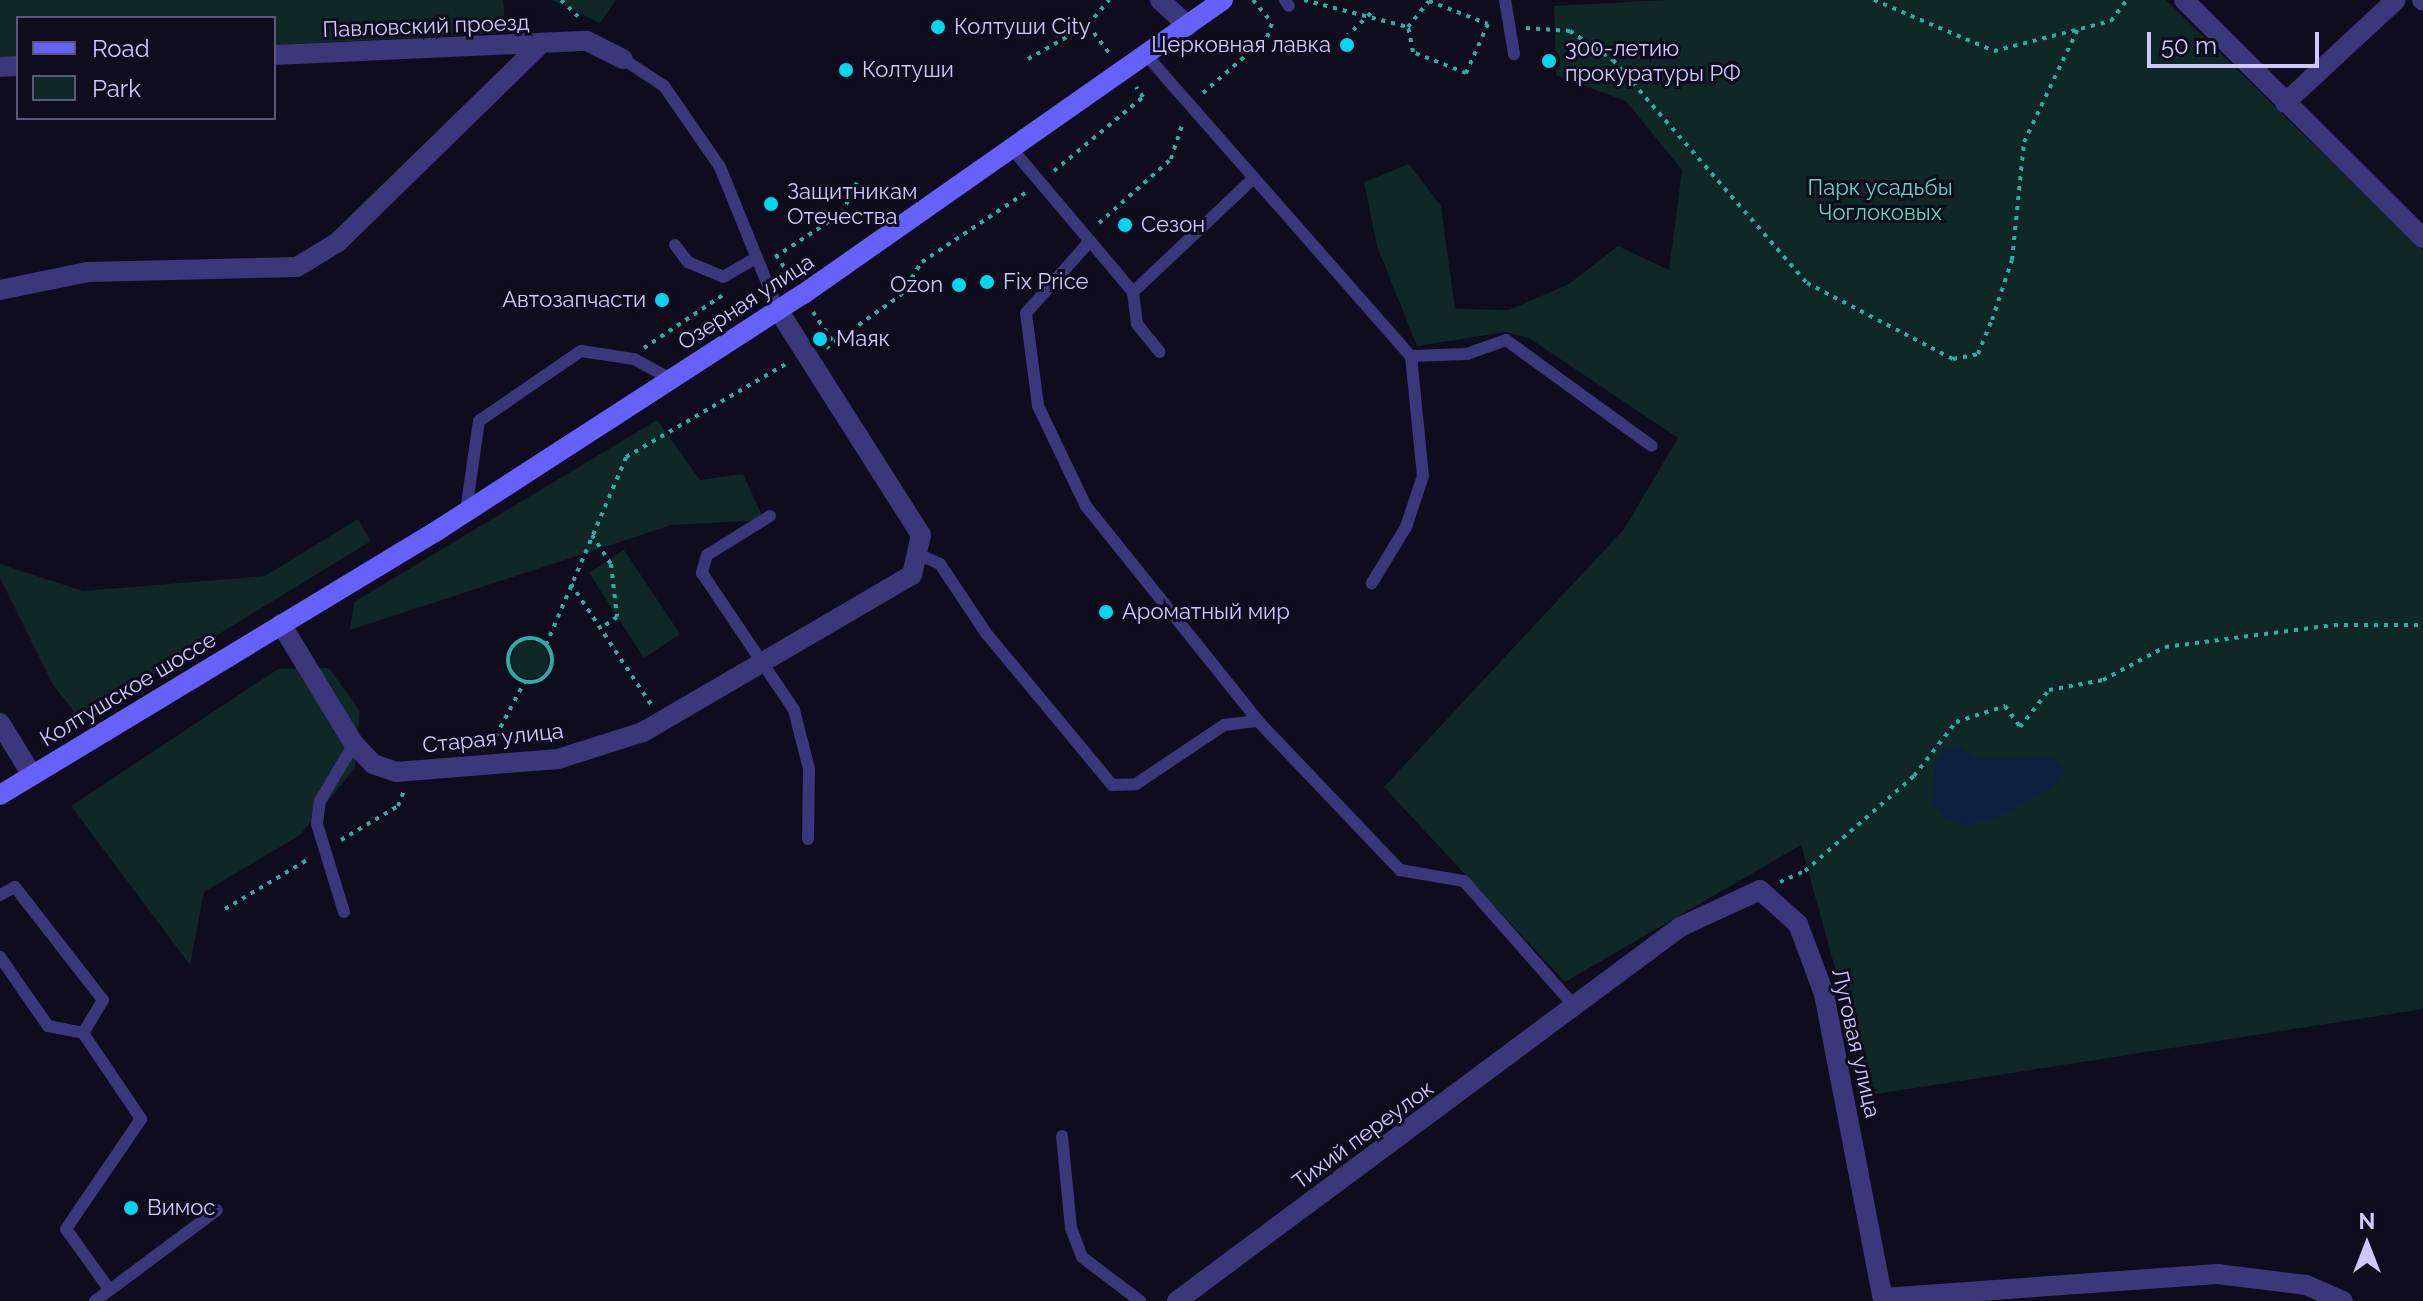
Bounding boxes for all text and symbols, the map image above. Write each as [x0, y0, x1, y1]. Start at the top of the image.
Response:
street label: Павловский проезд [322, 9, 530, 43]
place label: Колтуши City [954, 14, 1091, 40]
legend [16, 16, 276, 120]
scale bar [2151, 16, 2323, 66]
marker: Колтуши City [929, 18, 947, 36]
text: 50 m [2161, 31, 2217, 60]
place label: Церковная лавка [1151, 32, 1331, 58]
text: Road [92, 34, 150, 63]
place label: 300-летию прокуратуры РФ [1565, 35, 1741, 86]
marker: Церковная лавка [1338, 36, 1356, 54]
marker: 300-летию прокуратуры РФ [1540, 52, 1558, 70]
place label: Колтуши [862, 57, 954, 83]
marker: Колтуши [837, 61, 855, 79]
text: Park [92, 74, 141, 103]
park label: Парк усадьбы Чоглоковых [1807, 174, 1953, 226]
place label: Защитникам Отечества [787, 178, 917, 230]
marker: Защитникам Отечества [762, 195, 780, 213]
place label: Сезон [1141, 212, 1205, 238]
marker: Сезон [1116, 216, 1134, 234]
street label: Озерная улица [673, 248, 819, 356]
place label: Fix Price [1003, 269, 1089, 295]
place label: Ozon [890, 272, 943, 298]
marker: Fix Price [978, 273, 996, 291]
marker: Ozon [950, 276, 968, 294]
place label: Автозапчасти [502, 287, 646, 313]
marker: Автозапчасти [653, 291, 671, 309]
place label: Маяк [836, 326, 890, 352]
marker: Маяк [811, 330, 829, 348]
place label: Ароматный мир [1122, 599, 1290, 625]
marker: Ароматный мир [1097, 603, 1115, 621]
street label: Колтушское шоссе [35, 626, 221, 752]
street label: Старая улица [421, 717, 565, 759]
street label: Луговая улица [1826, 966, 1886, 1120]
street label: Тихий переулок [1287, 1075, 1439, 1195]
place label: Вимос [147, 1195, 215, 1221]
marker: Вимос [122, 1199, 140, 1217]
north arrow [2327, 1205, 2407, 1285]
text: N [2359, 1208, 2375, 1234]

